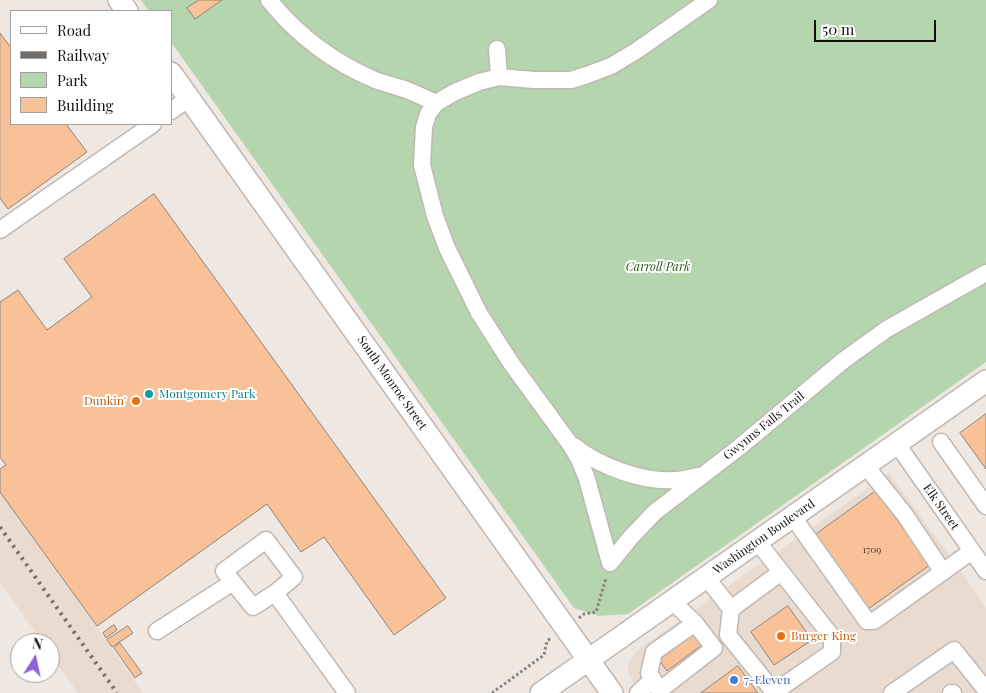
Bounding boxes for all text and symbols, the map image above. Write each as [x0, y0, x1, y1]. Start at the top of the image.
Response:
legend [10, 10, 172, 125]
scale bar [816, 10, 938, 42]
text: 50 m [822, 19, 854, 39]
text: Road [57, 20, 91, 40]
text: Railway [57, 45, 109, 65]
text: Park [57, 70, 88, 90]
text: Building [57, 95, 113, 115]
park label: Carroll Park [626, 260, 690, 274]
street label: South Monroe Street [354, 333, 430, 433]
place label: Montgomery Park [159, 387, 255, 401]
marker: Montgomery Park [143, 388, 155, 400]
street label: Gwynns Falls Trail [721, 389, 807, 463]
place label: Dunkin' [84, 394, 126, 408]
marker: Dunkin' [130, 395, 142, 407]
street label: Elk Street [920, 481, 962, 533]
street label: Washington Boulevard [710, 496, 818, 578]
house number: 1709 [863, 544, 881, 556]
place label: Burger King [791, 629, 856, 643]
marker: Burger King [775, 630, 787, 642]
north arrow [10, 633, 60, 683]
text: N [31, 633, 44, 654]
place label: 7-Eleven [744, 673, 790, 687]
marker: 7-Eleven [728, 674, 740, 686]

